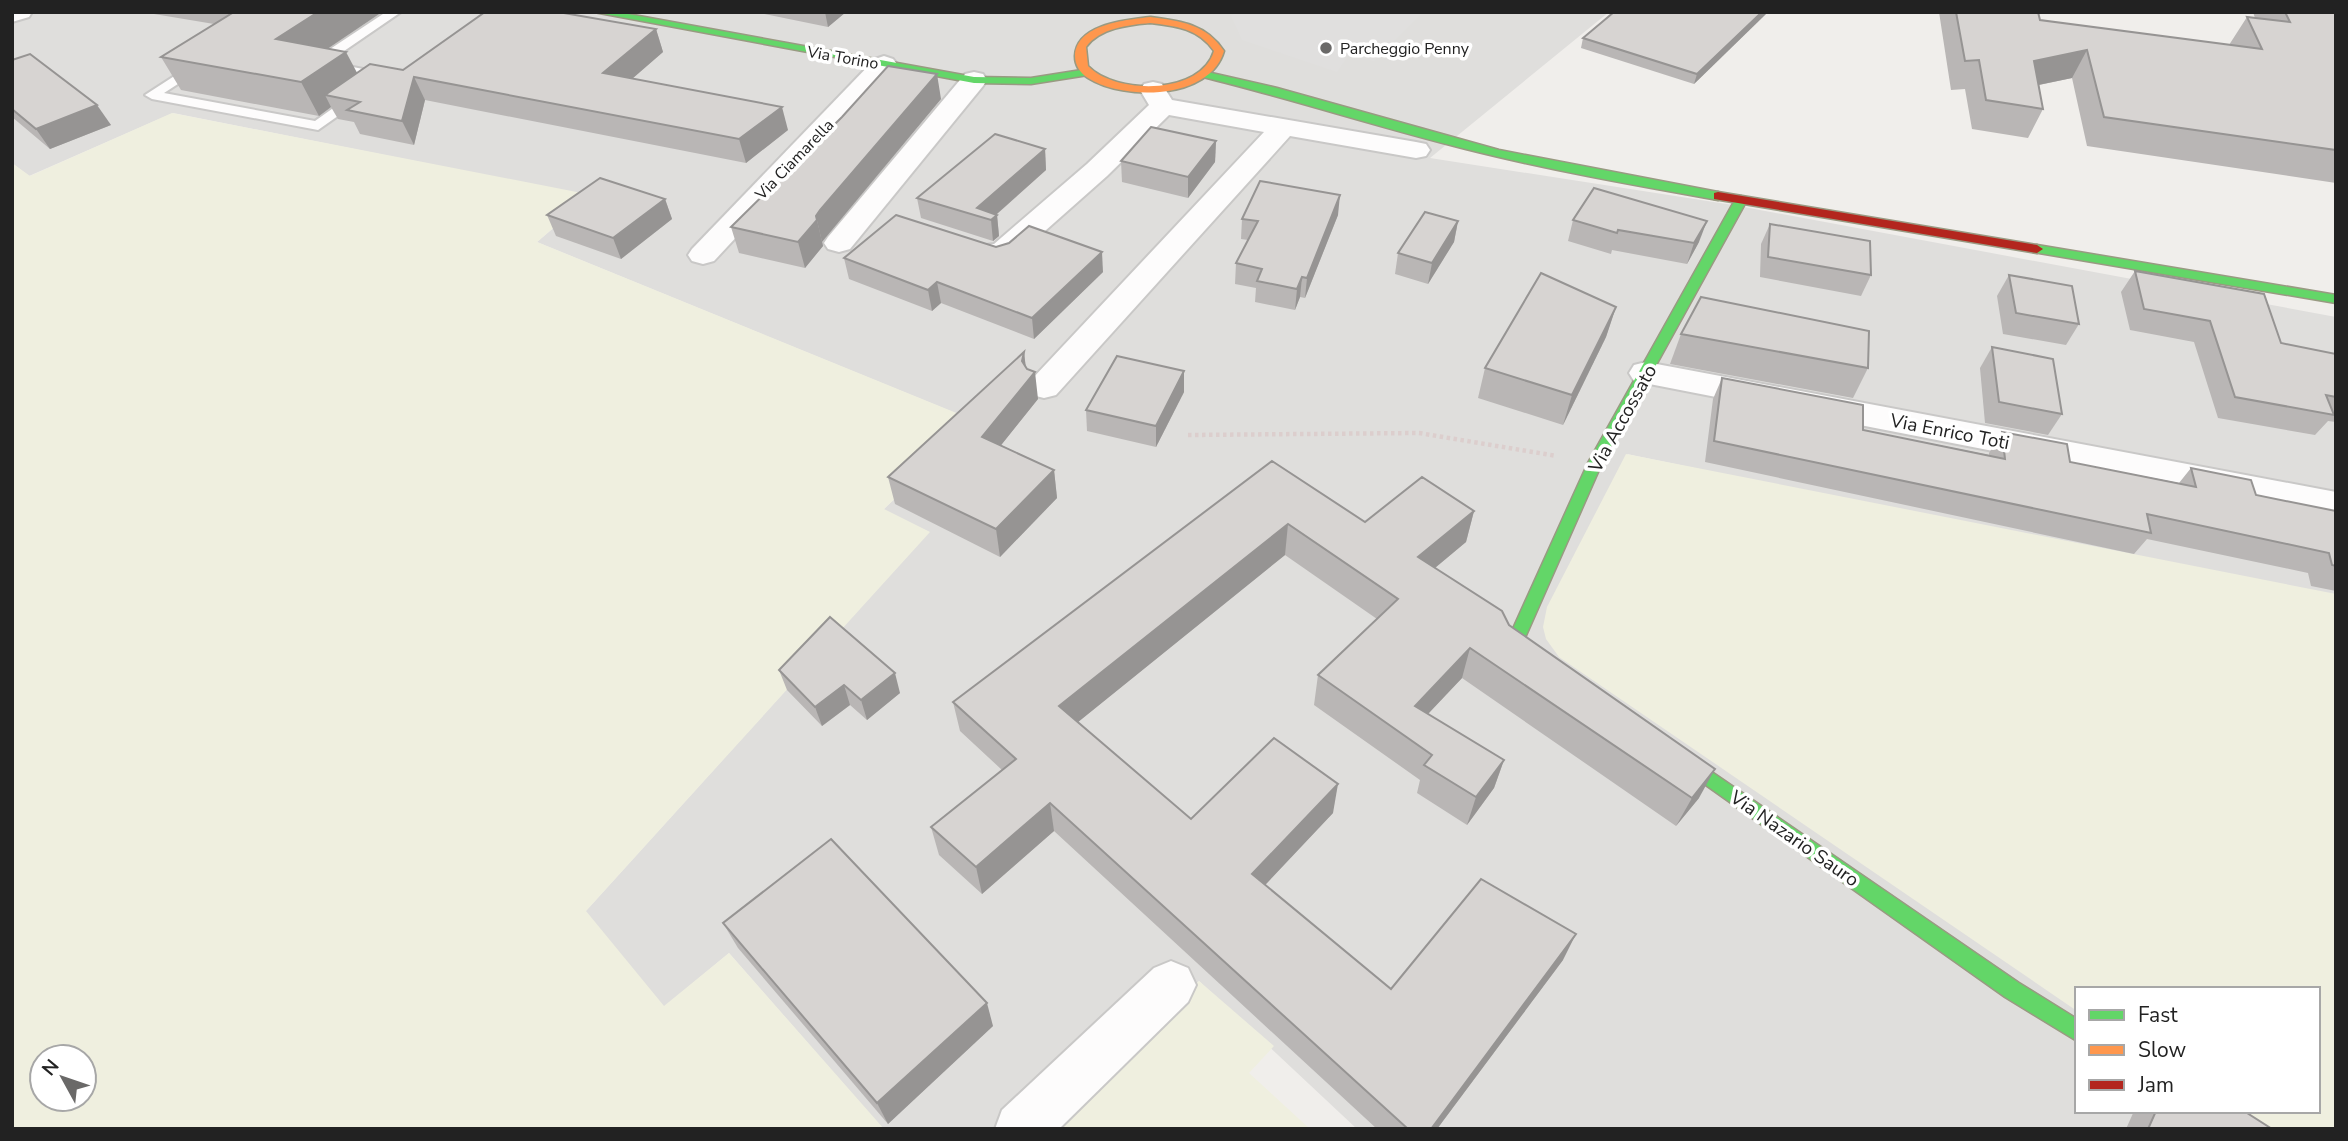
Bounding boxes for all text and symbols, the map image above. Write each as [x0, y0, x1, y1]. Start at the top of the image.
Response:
place label: Parcheggio Penny [1340, 38, 1470, 60]
marker: Parcheggio Penny [1318, 40, 1334, 56]
street label: Via Torino [804, 41, 880, 75]
street label: Via Ciamarella [750, 114, 839, 206]
street label: Via Accossato [1582, 360, 1663, 478]
street label: Via Enrico Toti [1887, 407, 2012, 456]
street label: Via Nazario Sauro [1724, 784, 1864, 893]
legend [2075, 987, 2320, 1113]
text: Fast [2138, 1001, 2178, 1029]
text: Slow [2138, 1036, 2187, 1064]
north arrow [28, 1043, 98, 1113]
text: N [36, 1054, 65, 1082]
text: Jam [2137, 1071, 2174, 1099]

